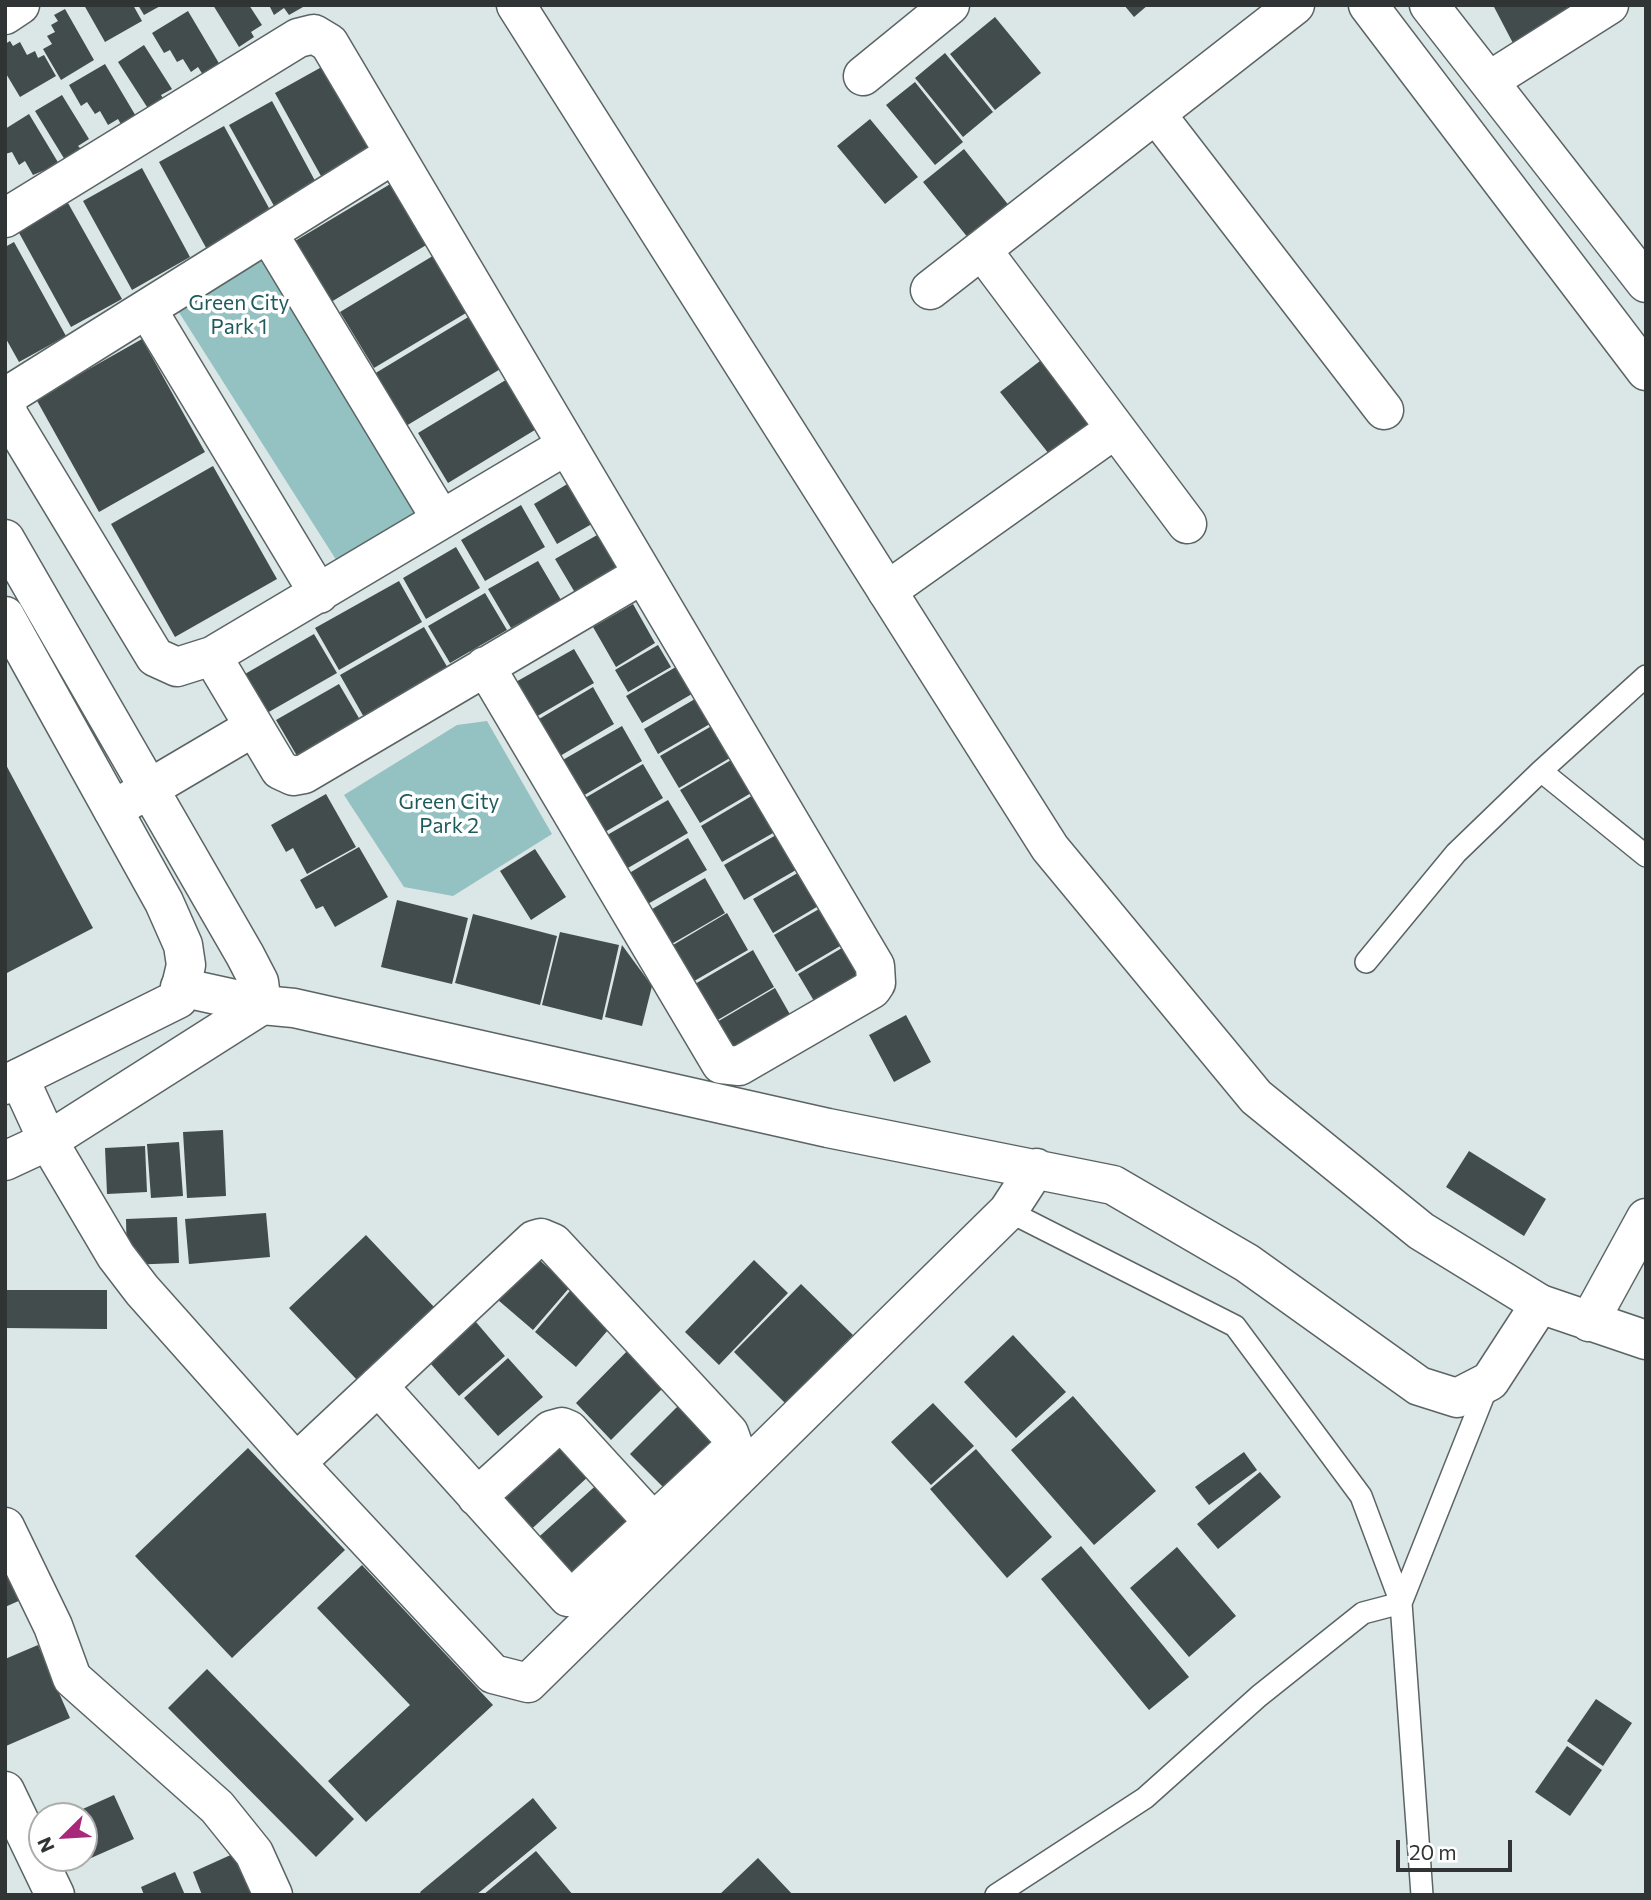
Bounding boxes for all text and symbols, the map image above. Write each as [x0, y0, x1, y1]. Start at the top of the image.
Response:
park label: Green City Park 1 [189, 290, 289, 340]
park label: Green City Park 2 [399, 789, 499, 839]
north arrow [28, 1802, 98, 1872]
scale bar [1399, 1826, 1514, 1870]
text: N [32, 1834, 59, 1856]
text: 20 m [1409, 1839, 1457, 1864]

